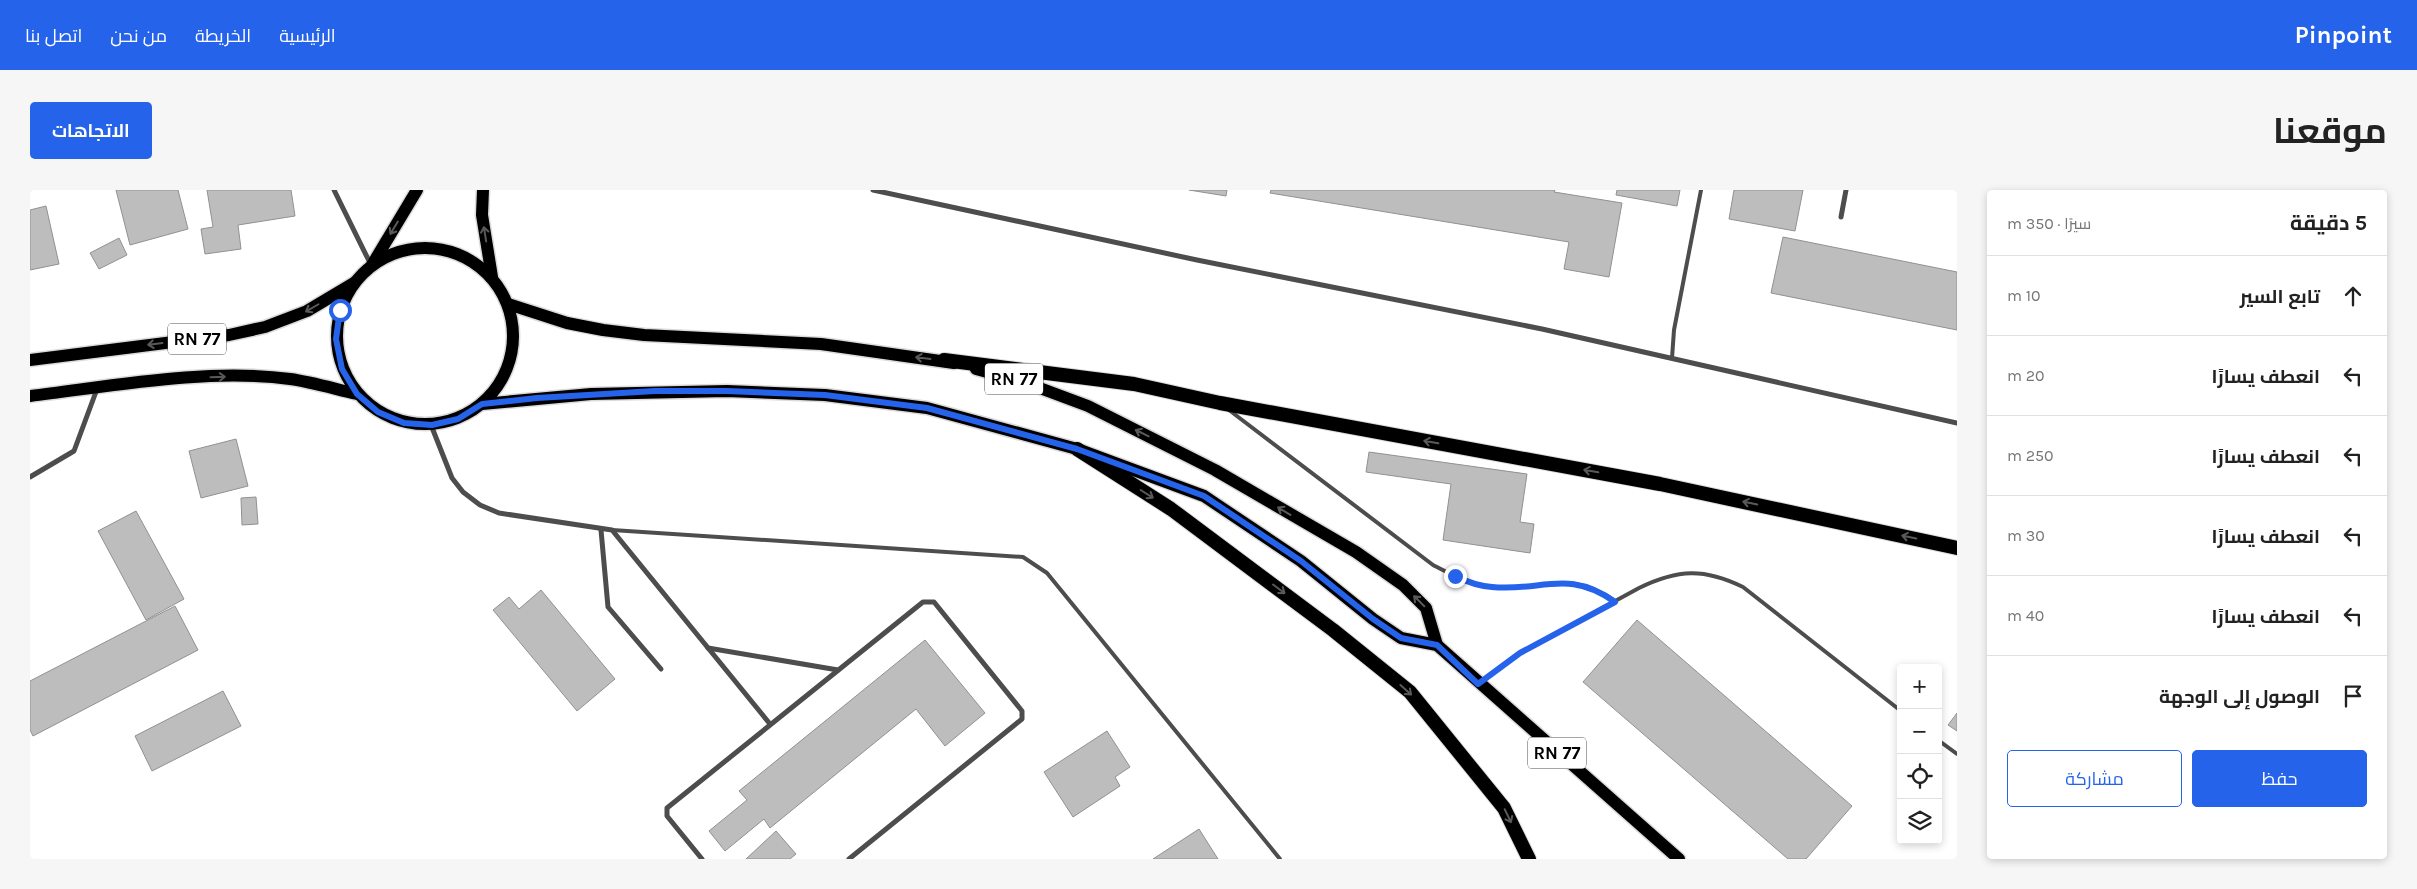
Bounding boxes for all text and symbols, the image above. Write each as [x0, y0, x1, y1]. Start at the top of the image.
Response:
text: Pinpoint [2295, 21, 2392, 49]
text: اتصل بنا [25, 25, 82, 47]
text: من نحن [110, 25, 167, 47]
text: الخريطة [195, 25, 251, 47]
text: الرئيسية [279, 25, 336, 47]
button: الاتجاهات [30, 102, 152, 159]
text: موقعنا [2273, 111, 2387, 152]
text: 5 دقيقة [2290, 211, 2367, 235]
text: سيرًا · 350 m [2007, 214, 2091, 233]
one-way arrow [389, 220, 399, 234]
one-way arrow [480, 226, 490, 242]
icon: ahead [2339, 282, 2367, 310]
text: 10 m [2007, 286, 2041, 305]
text: تابع السير [2240, 286, 2320, 308]
route start [329, 299, 352, 322]
one-way arrow [305, 303, 320, 313]
road number: RN 77 [168, 324, 226, 354]
one-way arrow [147, 339, 163, 349]
one-way arrow [916, 352, 932, 362]
icon: left [2339, 362, 2367, 390]
road number: RN 77 [985, 363, 1043, 394]
text: 20 m [2007, 366, 2045, 385]
text: انعطف يسارًا [2212, 366, 2320, 388]
one-way arrow [209, 372, 225, 381]
one-way arrow [1135, 428, 1150, 437]
one-way arrow [1424, 436, 1440, 446]
icon: left [2339, 442, 2367, 470]
text: 250 m [2007, 446, 2054, 465]
text: انعطف يسارًا [2212, 446, 2320, 468]
one-way arrow [1584, 466, 1600, 476]
one-way arrow [1140, 489, 1154, 499]
one-way arrow [1743, 498, 1759, 507]
one-way arrow [1278, 506, 1292, 516]
icon: left [2339, 522, 2367, 550]
text: 30 m [2007, 526, 2045, 545]
text: انعطف يسارًا [2212, 526, 2320, 548]
one-way arrow [1902, 532, 1918, 541]
route end [1444, 565, 1467, 588]
one-way arrow [1272, 584, 1285, 595]
one-way arrow [1413, 595, 1425, 607]
icon: left [2339, 602, 2367, 630]
text: 40 m [2007, 606, 2044, 625]
text: انعطف يسارًا [2212, 606, 2320, 628]
map controls [1897, 664, 1942, 844]
button: + [1897, 664, 1942, 709]
icon: arrive [2339, 682, 2367, 710]
one-way arrow [1400, 684, 1413, 696]
text: الوصول إلى الوجهة [2159, 686, 2320, 708]
button: − [1897, 709, 1942, 754]
road number: RN 77 [1528, 738, 1586, 768]
button: مشاركة [2007, 750, 2182, 807]
button: حفظ [2192, 750, 2367, 807]
button: locate [1897, 754, 1942, 799]
button: layers [1897, 799, 1942, 844]
one-way arrow [1504, 808, 1513, 823]

